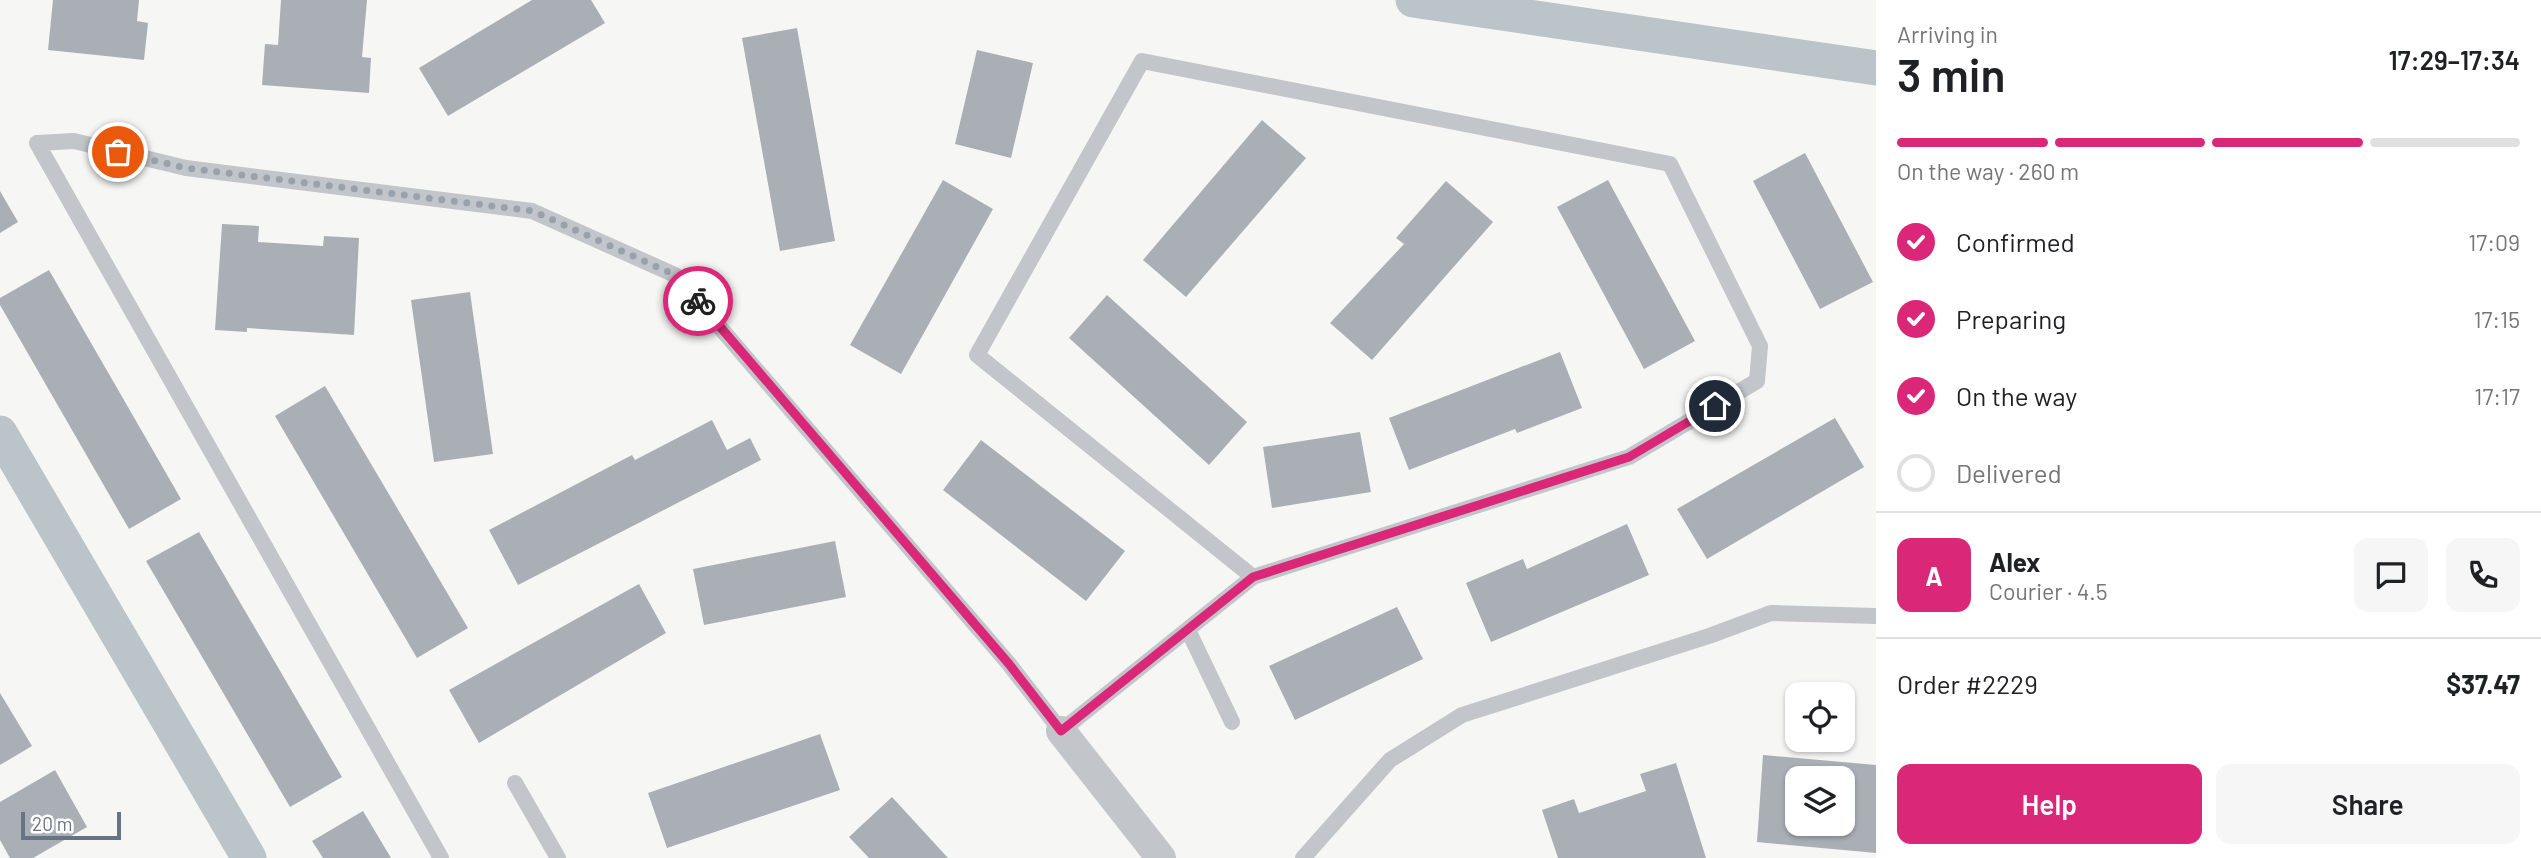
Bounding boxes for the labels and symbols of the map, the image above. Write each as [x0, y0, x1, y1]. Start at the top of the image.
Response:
pin [88, 122, 148, 182]
courier [663, 266, 733, 336]
pin [1685, 376, 1745, 436]
scale bar [21, 809, 121, 841]

